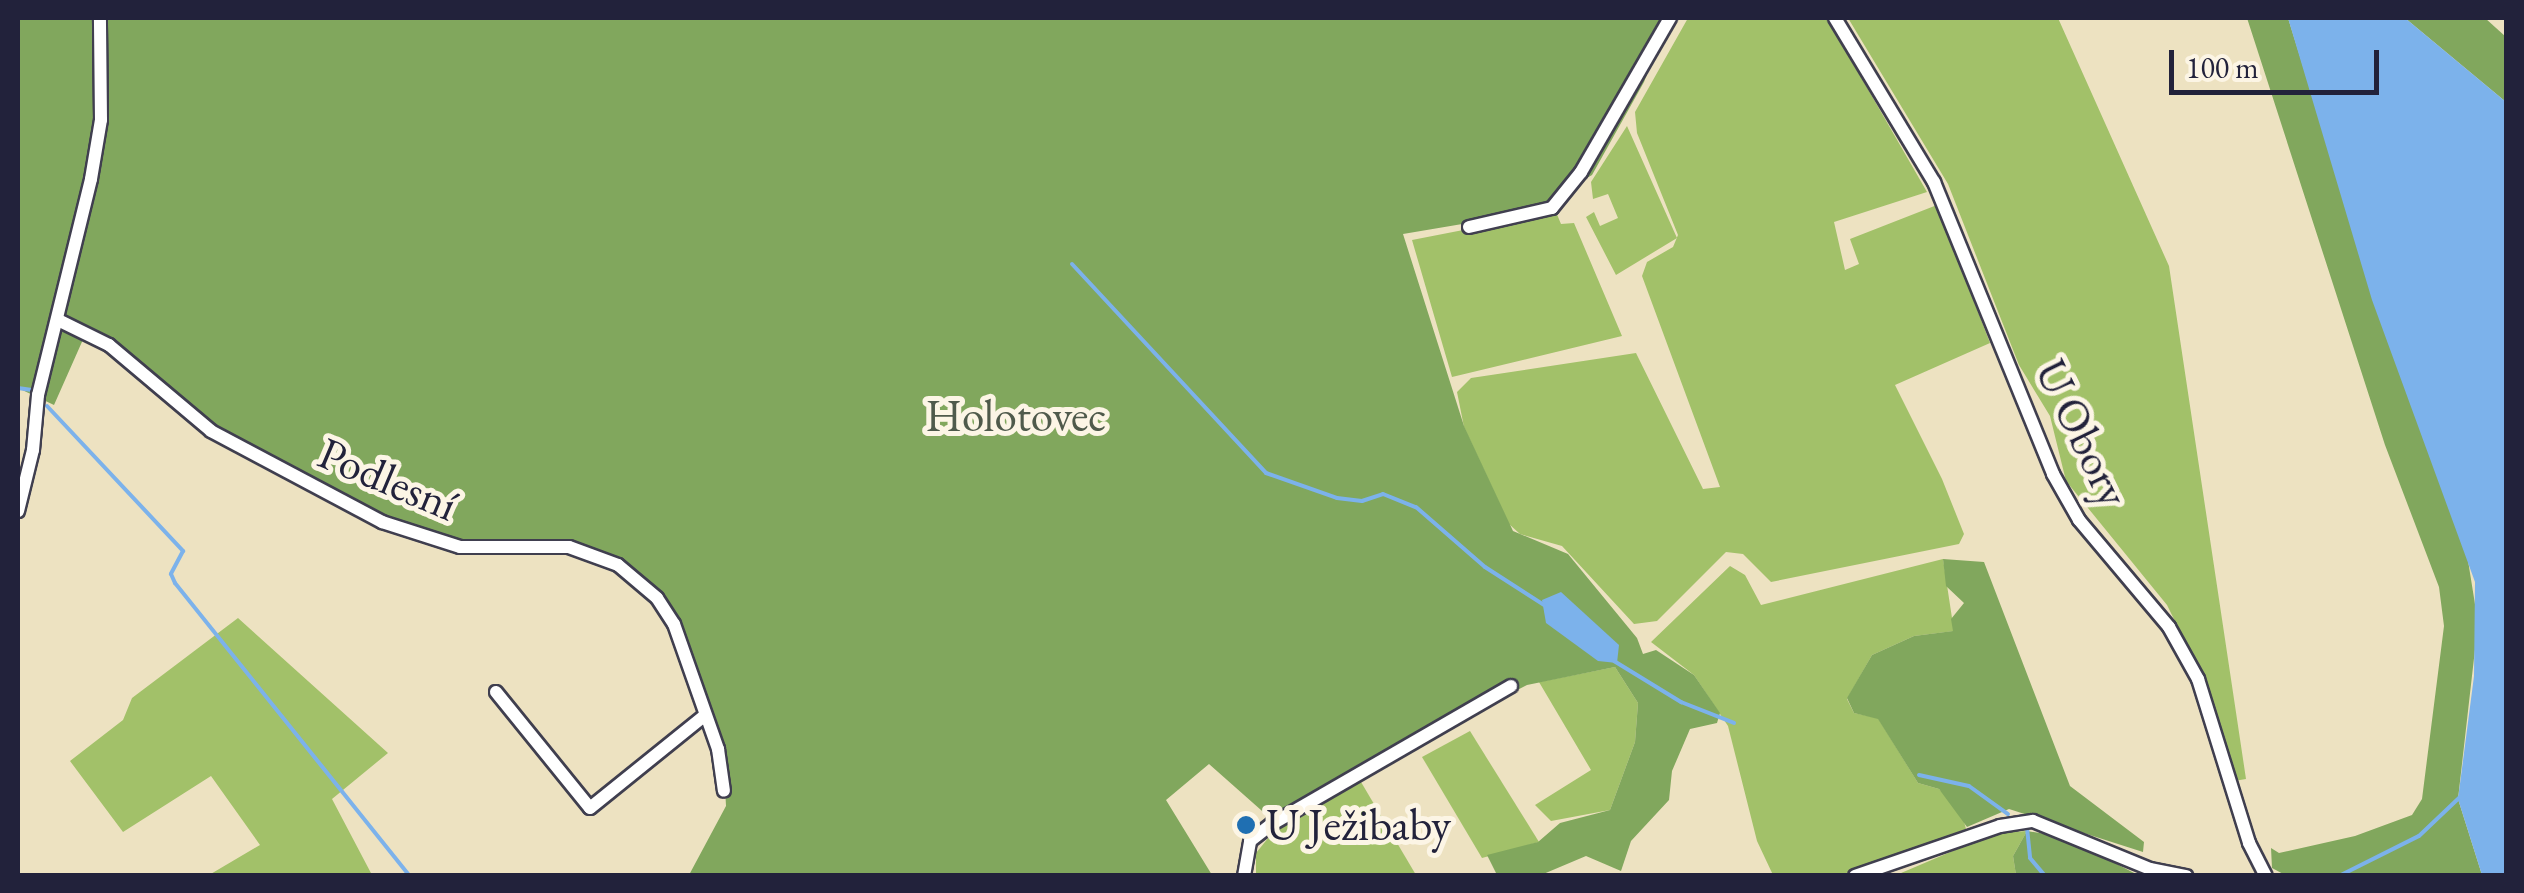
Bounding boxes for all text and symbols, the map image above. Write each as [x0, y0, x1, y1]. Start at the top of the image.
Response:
scale bar [2174, 30, 2384, 92]
text: 100 m [2186, 48, 2259, 87]
street label: U Obory [2023, 351, 2141, 515]
park label: Holotovec [926, 389, 1106, 443]
street label: Podlesní [311, 426, 465, 532]
place label: U Ježibaby [1266, 798, 1451, 852]
marker: U Ježibaby [1235, 814, 1257, 836]

